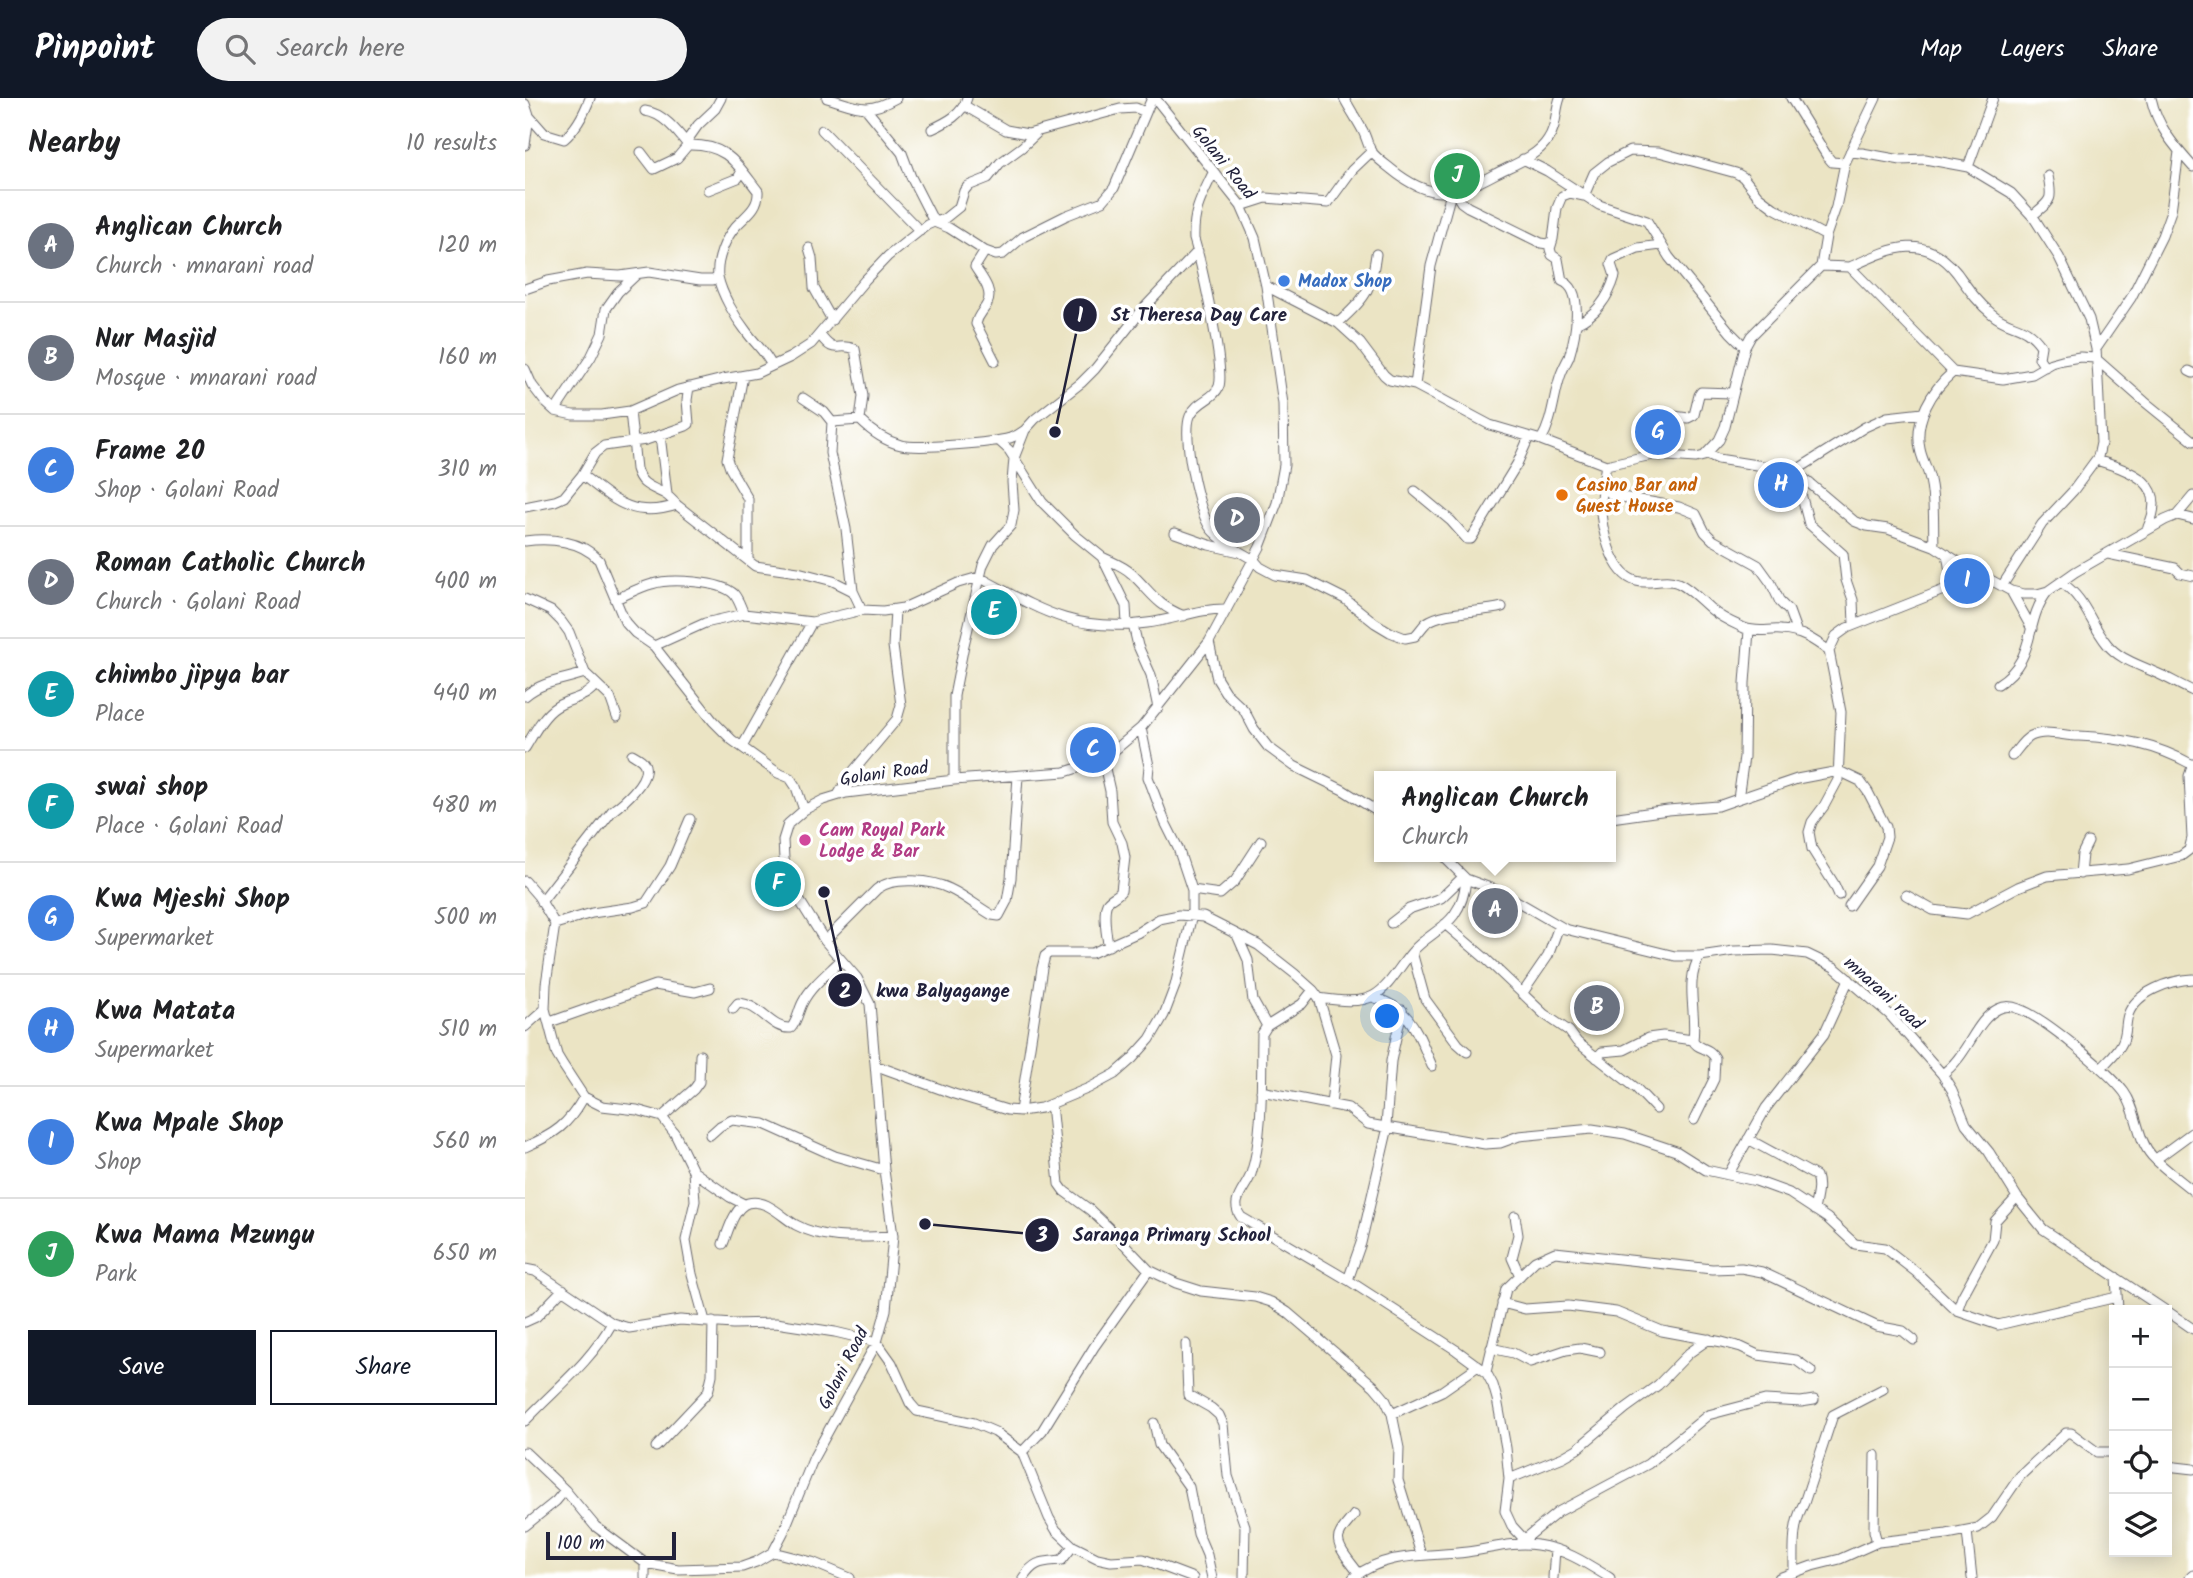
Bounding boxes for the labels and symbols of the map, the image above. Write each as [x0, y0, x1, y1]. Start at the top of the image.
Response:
street label: Golani Road [1183, 119, 1263, 208]
pin: J [1434, 150, 1480, 202]
place label: Madox Shop [1298, 268, 1392, 297]
marker: Madox Shop [1276, 273, 1292, 289]
callout: St Theresa Day Care [1062, 295, 1301, 335]
text: 1 [1077, 300, 1084, 333]
text: St Theresa Day Care [1111, 301, 1287, 331]
pin: G [1635, 406, 1681, 458]
pin: H [1758, 459, 1804, 511]
place label: Casino Bar and Guest House [1576, 472, 1697, 522]
marker: Casino Bar and Guest House [1554, 487, 1570, 503]
pin: D [1214, 494, 1260, 546]
pin: I [1944, 555, 1990, 607]
pin: E [971, 586, 1017, 638]
pin: C [1070, 724, 1116, 776]
street label: Golani Road [838, 754, 931, 795]
place label: Cam Royal Park Lodge & Bar [819, 817, 946, 867]
marker: Cam Royal Park Lodge & Bar [797, 832, 813, 848]
pin: F [755, 858, 801, 910]
pin: A [1472, 885, 1518, 937]
street label: mnarani road [1836, 950, 1930, 1039]
callout: kwa Balyagange [828, 970, 1024, 1010]
text: 2 [839, 976, 851, 1009]
text: kwa Balyagange [876, 977, 1010, 1007]
pin: B [1574, 982, 1620, 1034]
your location [1370, 999, 1404, 1033]
callout: Saranga Primary School [1024, 1215, 1285, 1255]
text: 3 [1035, 1220, 1048, 1253]
text: Saranga Primary School [1073, 1221, 1272, 1251]
street label: Golani Road [811, 1321, 878, 1415]
scale bar [546, 1529, 675, 1561]

